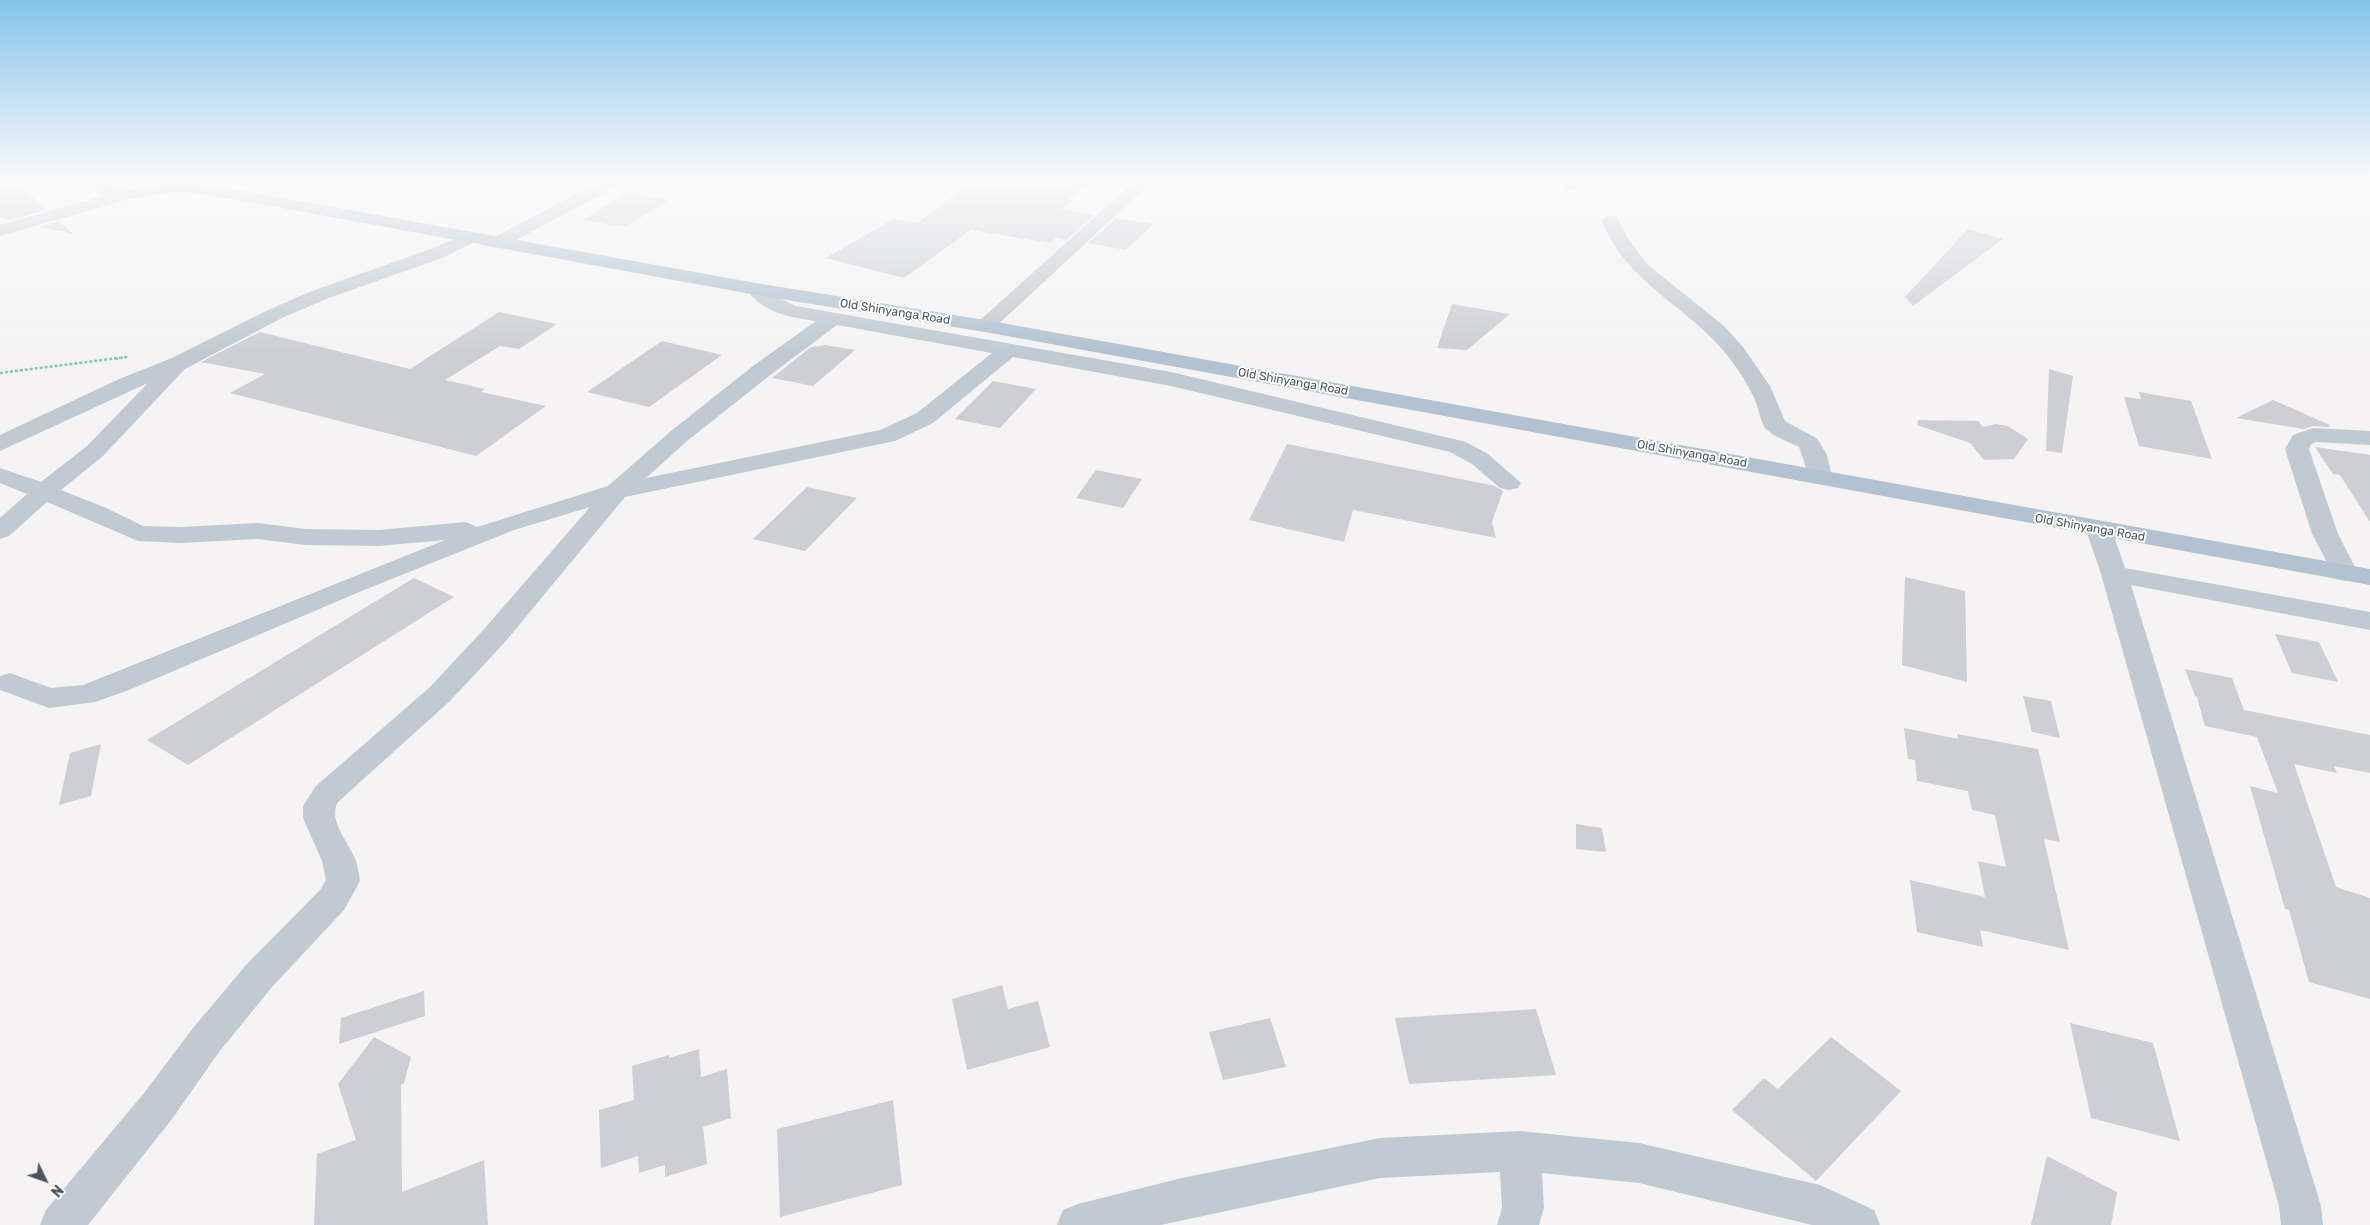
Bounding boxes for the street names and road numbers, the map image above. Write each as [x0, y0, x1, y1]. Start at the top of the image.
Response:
street label: Old Shinyanga Road [839, 296, 951, 328]
street label: Old Shinyanga Road [1237, 365, 1349, 399]
street label: Old Shinyanga Road [1636, 437, 1748, 471]
street label: Old Shinyanga Road [2034, 511, 2146, 545]

